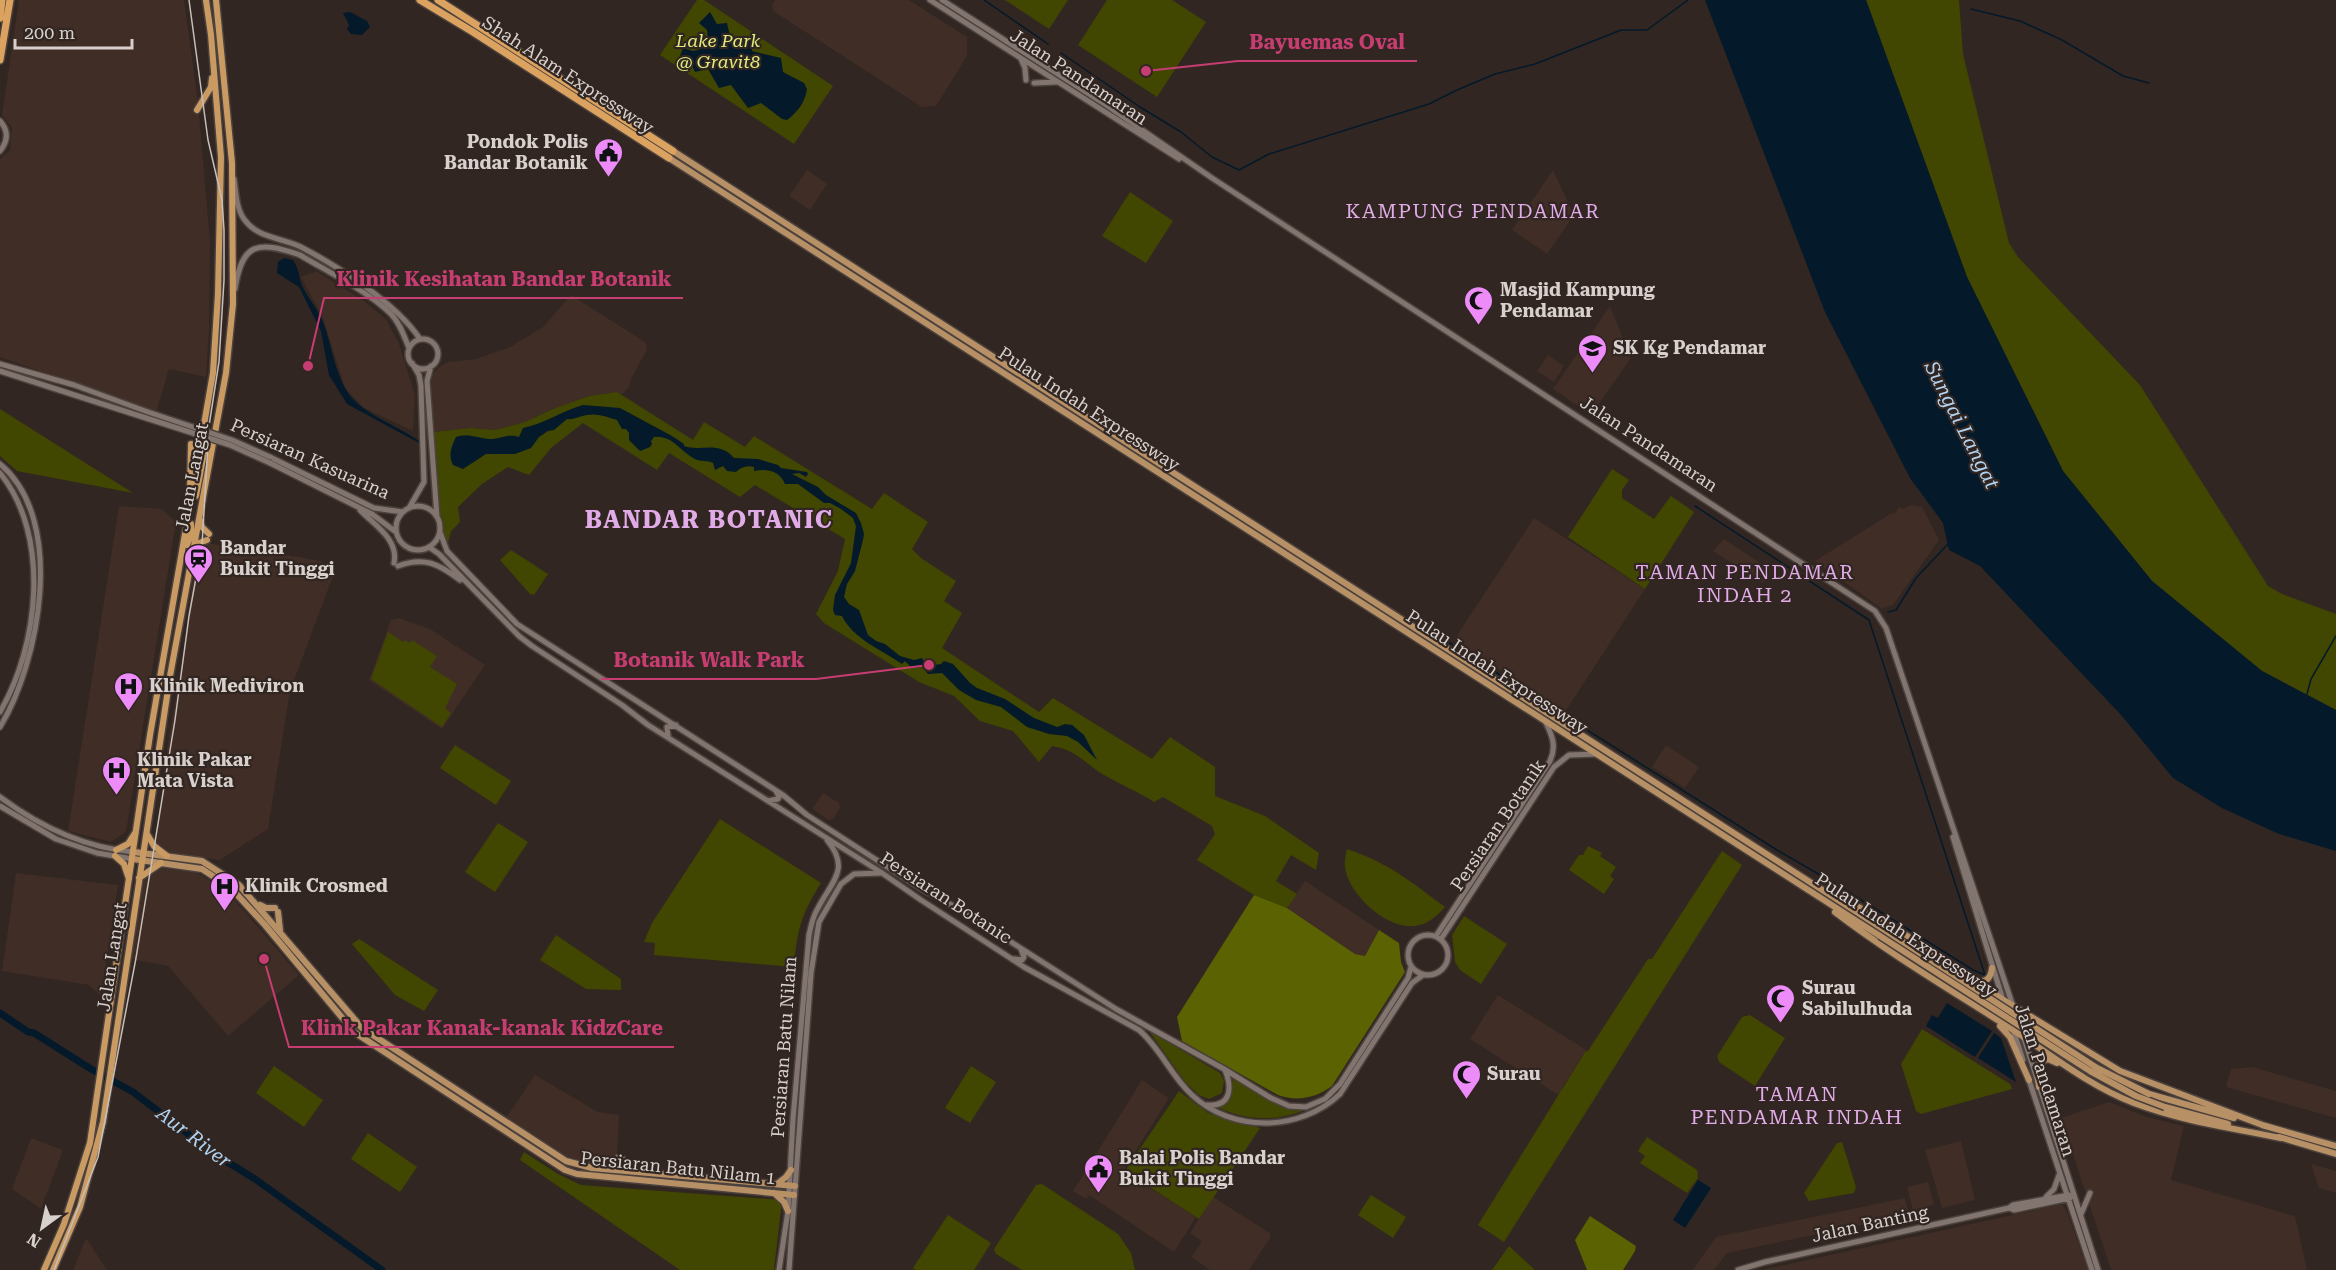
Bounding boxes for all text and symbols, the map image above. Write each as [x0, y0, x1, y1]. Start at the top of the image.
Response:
street label: Shah Alam Expressway [479, 11, 658, 138]
scale bar [15, 12, 132, 50]
text: 200 m [24, 22, 75, 43]
callout: Bayuemas Oval [1238, 23, 1417, 61]
street label: Jalan Pandamaran [1007, 24, 1152, 129]
park label: Lake Park @ Gravit8 [675, 30, 760, 72]
text: Bayuemas Oval [1249, 30, 1405, 54]
place label: Pondok Polis Bandar Botanik [444, 131, 589, 173]
public building icon: Pondok Polis Bandar Botanik [593, 136, 625, 178]
district label: KAMPUNG PENDAMAR [1346, 199, 1601, 223]
callout: Klinik Kesihatan Bandar Botanik [324, 260, 683, 298]
text: Klinik Kesihatan Bandar Botanik [337, 267, 672, 291]
place label: Masjid Kampung Pendamar [1500, 279, 1656, 321]
mosque icon: Masjid Kampung Pendamar [1463, 284, 1495, 326]
school or university icon: SK Kg Pendamar [1576, 332, 1608, 374]
place label: SK Kg Pendamar [1613, 337, 1766, 358]
street label: Pulau Indah Expressway [995, 342, 1184, 475]
water label: Sungai Langat [1919, 356, 2005, 493]
street label: Jalan Pandamaran [1577, 391, 1722, 496]
street label: Persiaran Kasuarina [227, 414, 393, 503]
street label: Jalan Langat [171, 421, 212, 533]
district label: BANDAR BOTANIC [585, 506, 833, 534]
place label: Bandar Bukit Tinggi [220, 537, 335, 579]
station icon: Bandar Bukit Tinggi [183, 542, 215, 584]
district label: TAMAN PENDAMAR INDAH 2 [1635, 560, 1855, 607]
street label: Pulau Indah Expressway [1403, 605, 1592, 738]
callout: Botanik Walk Park [601, 641, 816, 679]
text: Botanik Walk Park [613, 648, 805, 672]
hospital icon: Klinik Mediviron [112, 670, 144, 712]
place label: Klinik Mediviron [149, 675, 304, 696]
place label: Klinik Pakar Mata Vista [137, 749, 252, 791]
hospital icon: Klinik Pakar Mata Vista [100, 754, 132, 796]
street label: Persiaran Botanik [1446, 755, 1549, 894]
street label: Persiaran Botanic [877, 847, 1016, 948]
street label: Pulau Indah Expressway [1812, 868, 2001, 1001]
hospital icon: Klinik Crosmed [208, 870, 240, 912]
place label: Klinik Crosmed [245, 875, 388, 896]
street label: Jalan Langat [93, 901, 131, 1013]
street label: Persiaran Batu Nilam [767, 956, 800, 1138]
place label: Surau Sabilulhuda [1802, 977, 1913, 1019]
mosque icon: Surau Sabilulhuda [1765, 982, 1797, 1024]
street label: Jalan Pandamaran [2011, 1001, 2080, 1159]
callout: Klink Pakar Kanak-kanak KidzCare [289, 1009, 674, 1047]
text: Klink Pakar Kanak-kanak KidzCare [301, 1016, 663, 1040]
mosque icon: Surau [1450, 1058, 1482, 1100]
place label: Surau [1487, 1063, 1541, 1084]
district label: TAMAN PENDAMAR INDAH [1691, 1082, 1903, 1129]
water label: Aur River [151, 1101, 237, 1173]
street label: Persiaran Batu Nilam 1 [579, 1147, 777, 1188]
place label: Balai Polis Bandar Bukit Tinggi [1119, 1147, 1285, 1189]
public building icon: Balai Polis Bandar Bukit Tinggi [1082, 1152, 1114, 1194]
north arrow [12, 1198, 72, 1258]
street label: Jalan Banting [1810, 1201, 1931, 1246]
text: N [24, 1229, 44, 1251]

